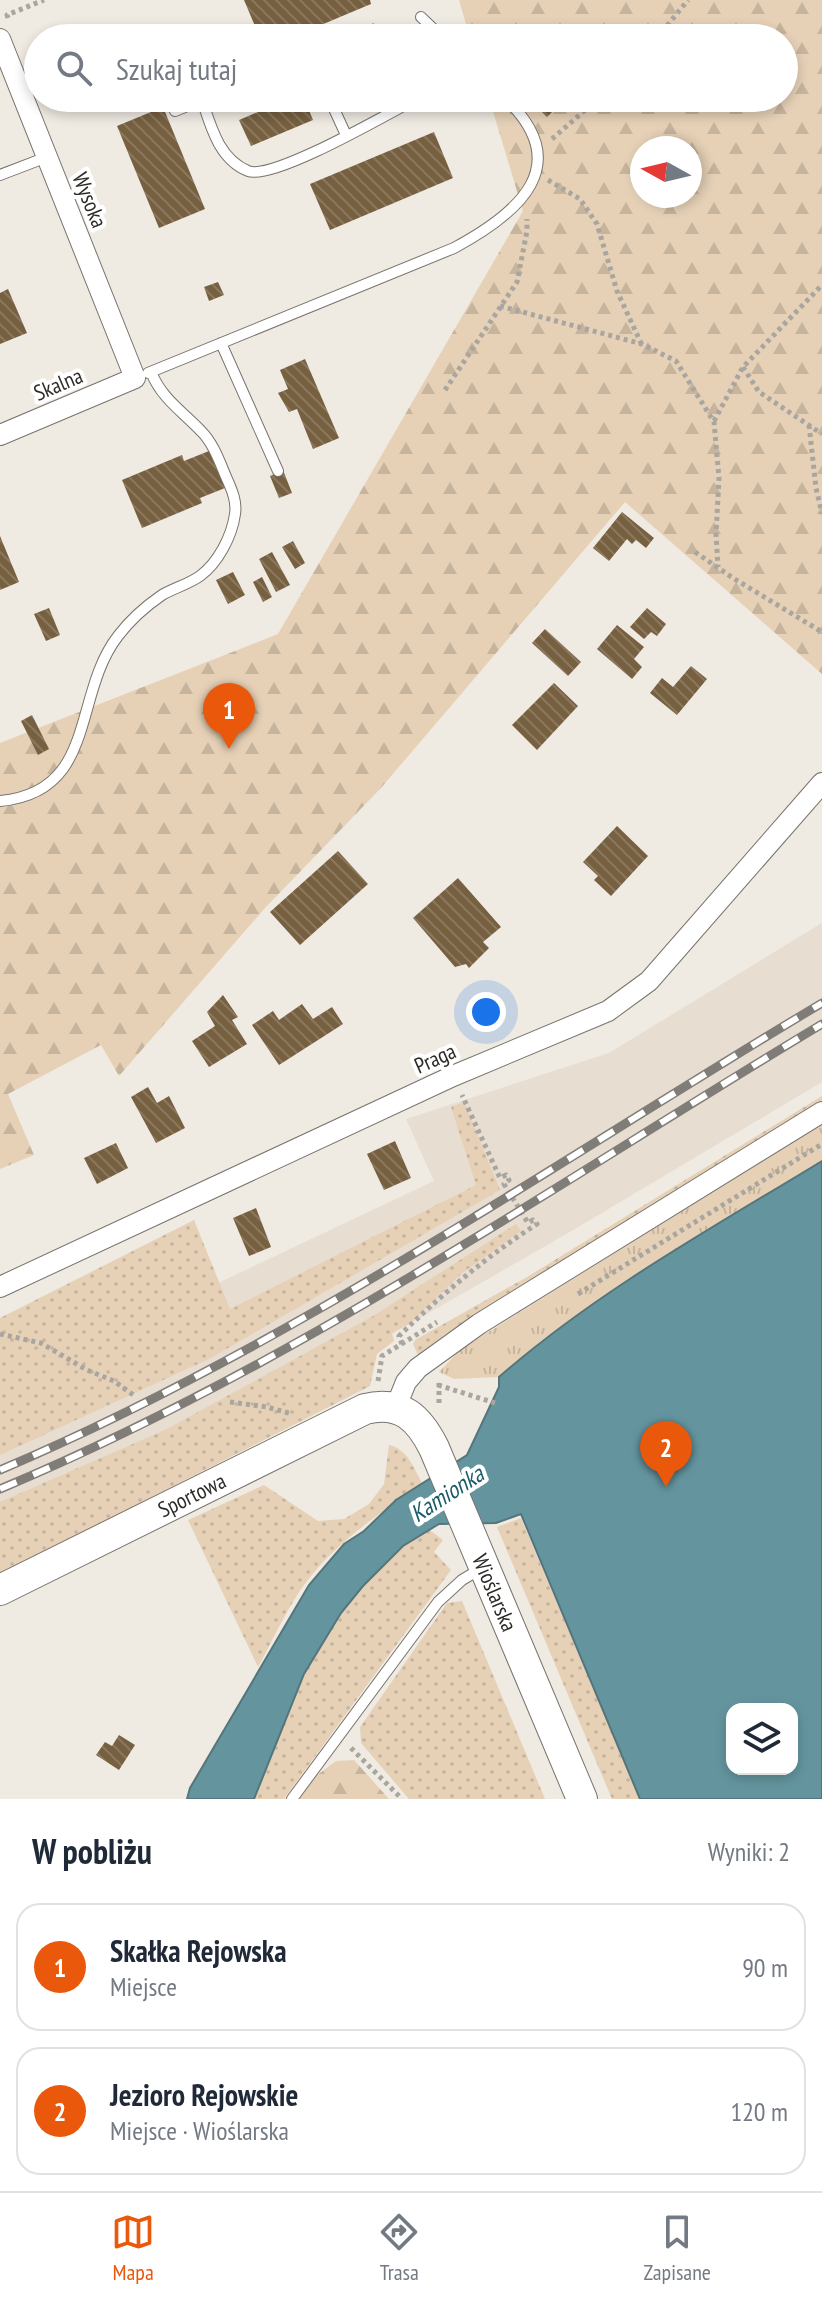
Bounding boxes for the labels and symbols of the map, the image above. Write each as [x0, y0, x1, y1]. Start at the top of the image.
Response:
north arrow [630, 136, 702, 208]
street label: Wysoka [66, 168, 114, 232]
street label: Skalna [29, 361, 87, 407]
pin: 1 [203, 683, 255, 749]
your location [466, 992, 506, 1032]
street label: Praga [410, 1037, 460, 1079]
pin: 2 [640, 1421, 692, 1487]
water label: Kamionka [404, 1458, 491, 1529]
street label: Sportowa [153, 1466, 230, 1523]
street label: Wioślarska [466, 1550, 524, 1636]

